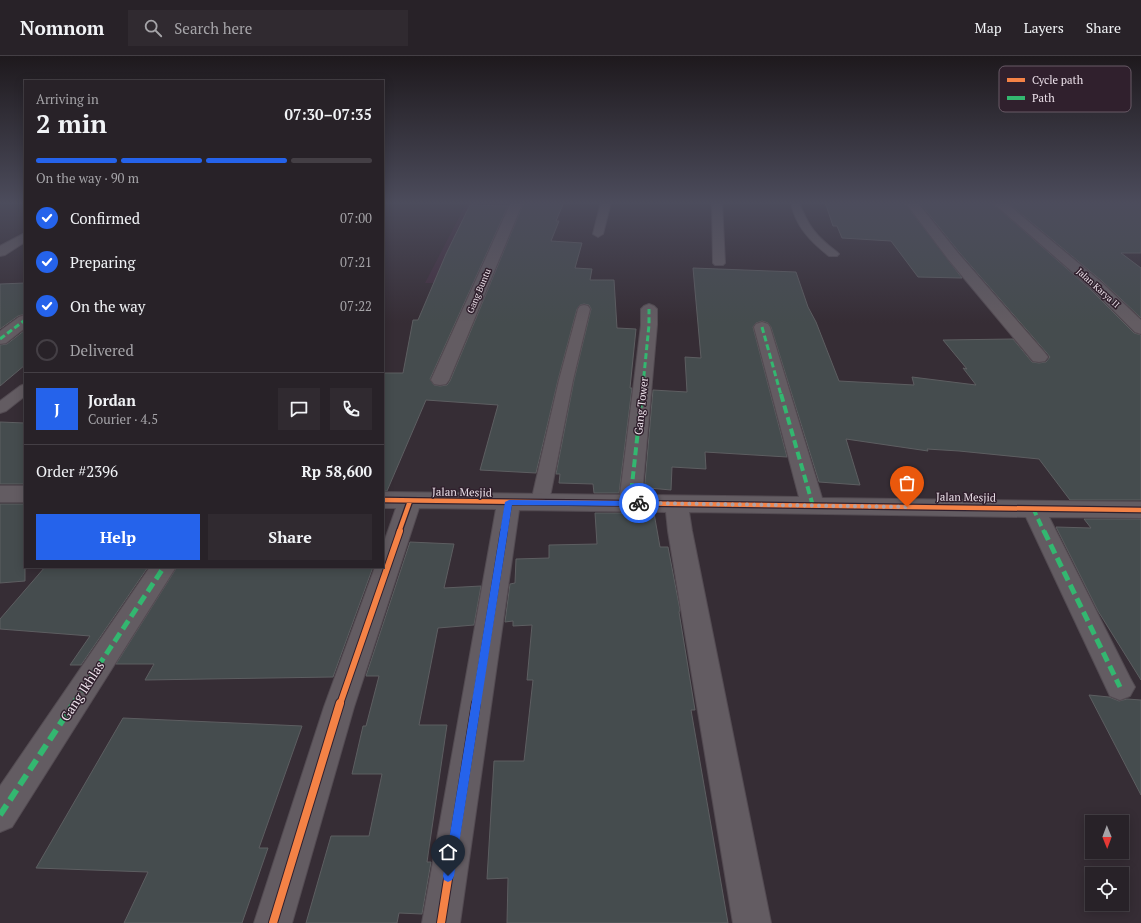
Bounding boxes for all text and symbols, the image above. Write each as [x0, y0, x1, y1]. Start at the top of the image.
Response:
search box [128, 10, 408, 46]
text: Nomnom [20, 15, 104, 40]
icon: search [142, 17, 164, 39]
text: Search here [174, 18, 252, 38]
text: Map [975, 18, 1002, 37]
text: Layers [1024, 18, 1064, 37]
text: Share [1086, 18, 1121, 37]
legend [999, 66, 1131, 112]
text: Cycle path [1032, 73, 1084, 87]
text: Arriving in [36, 90, 99, 108]
text: Path [1032, 91, 1055, 105]
text: 07:30–07:35 [285, 104, 372, 124]
text: 2 min [36, 106, 107, 140]
text: On the way · 90 m [36, 169, 139, 187]
icon: check [36, 207, 58, 229]
text: Confirmed [70, 208, 140, 228]
text: 07:00 [340, 209, 372, 227]
icon: check [36, 251, 58, 273]
text: Preparing [70, 252, 135, 272]
text: 07:21 [340, 253, 372, 271]
street label: Jalan Karya II [1074, 265, 1122, 311]
street label: Gang Buntu [464, 267, 494, 315]
icon: check [36, 295, 58, 317]
text: On the way [70, 296, 145, 316]
text: 07:22 [340, 297, 372, 315]
text: Delivered [70, 340, 134, 360]
street label: Gang Tower [631, 376, 651, 435]
button: chat [278, 388, 320, 430]
button: phone [330, 388, 372, 430]
text: Jordan [88, 390, 136, 410]
text: J [54, 399, 60, 419]
text: Courier · 4.5 [88, 410, 158, 428]
text: Order #2396 [36, 461, 118, 481]
text: Rp 58,600 [301, 461, 372, 481]
pin [890, 466, 924, 507]
icon: bag [896, 472, 918, 494]
courier [619, 483, 659, 523]
street label: Jalan Mesjid [432, 484, 492, 500]
street label: Jalan Mesjid [936, 489, 996, 505]
icon: bike [628, 492, 650, 514]
button: Help [36, 514, 200, 560]
button: Share [208, 514, 372, 560]
street label: Gang Ikhlas [56, 657, 108, 725]
north arrow [1085, 815, 1129, 859]
map controls [1085, 815, 1129, 911]
pin [431, 835, 465, 876]
icon: home [437, 841, 459, 863]
button: locate [1085, 867, 1129, 911]

